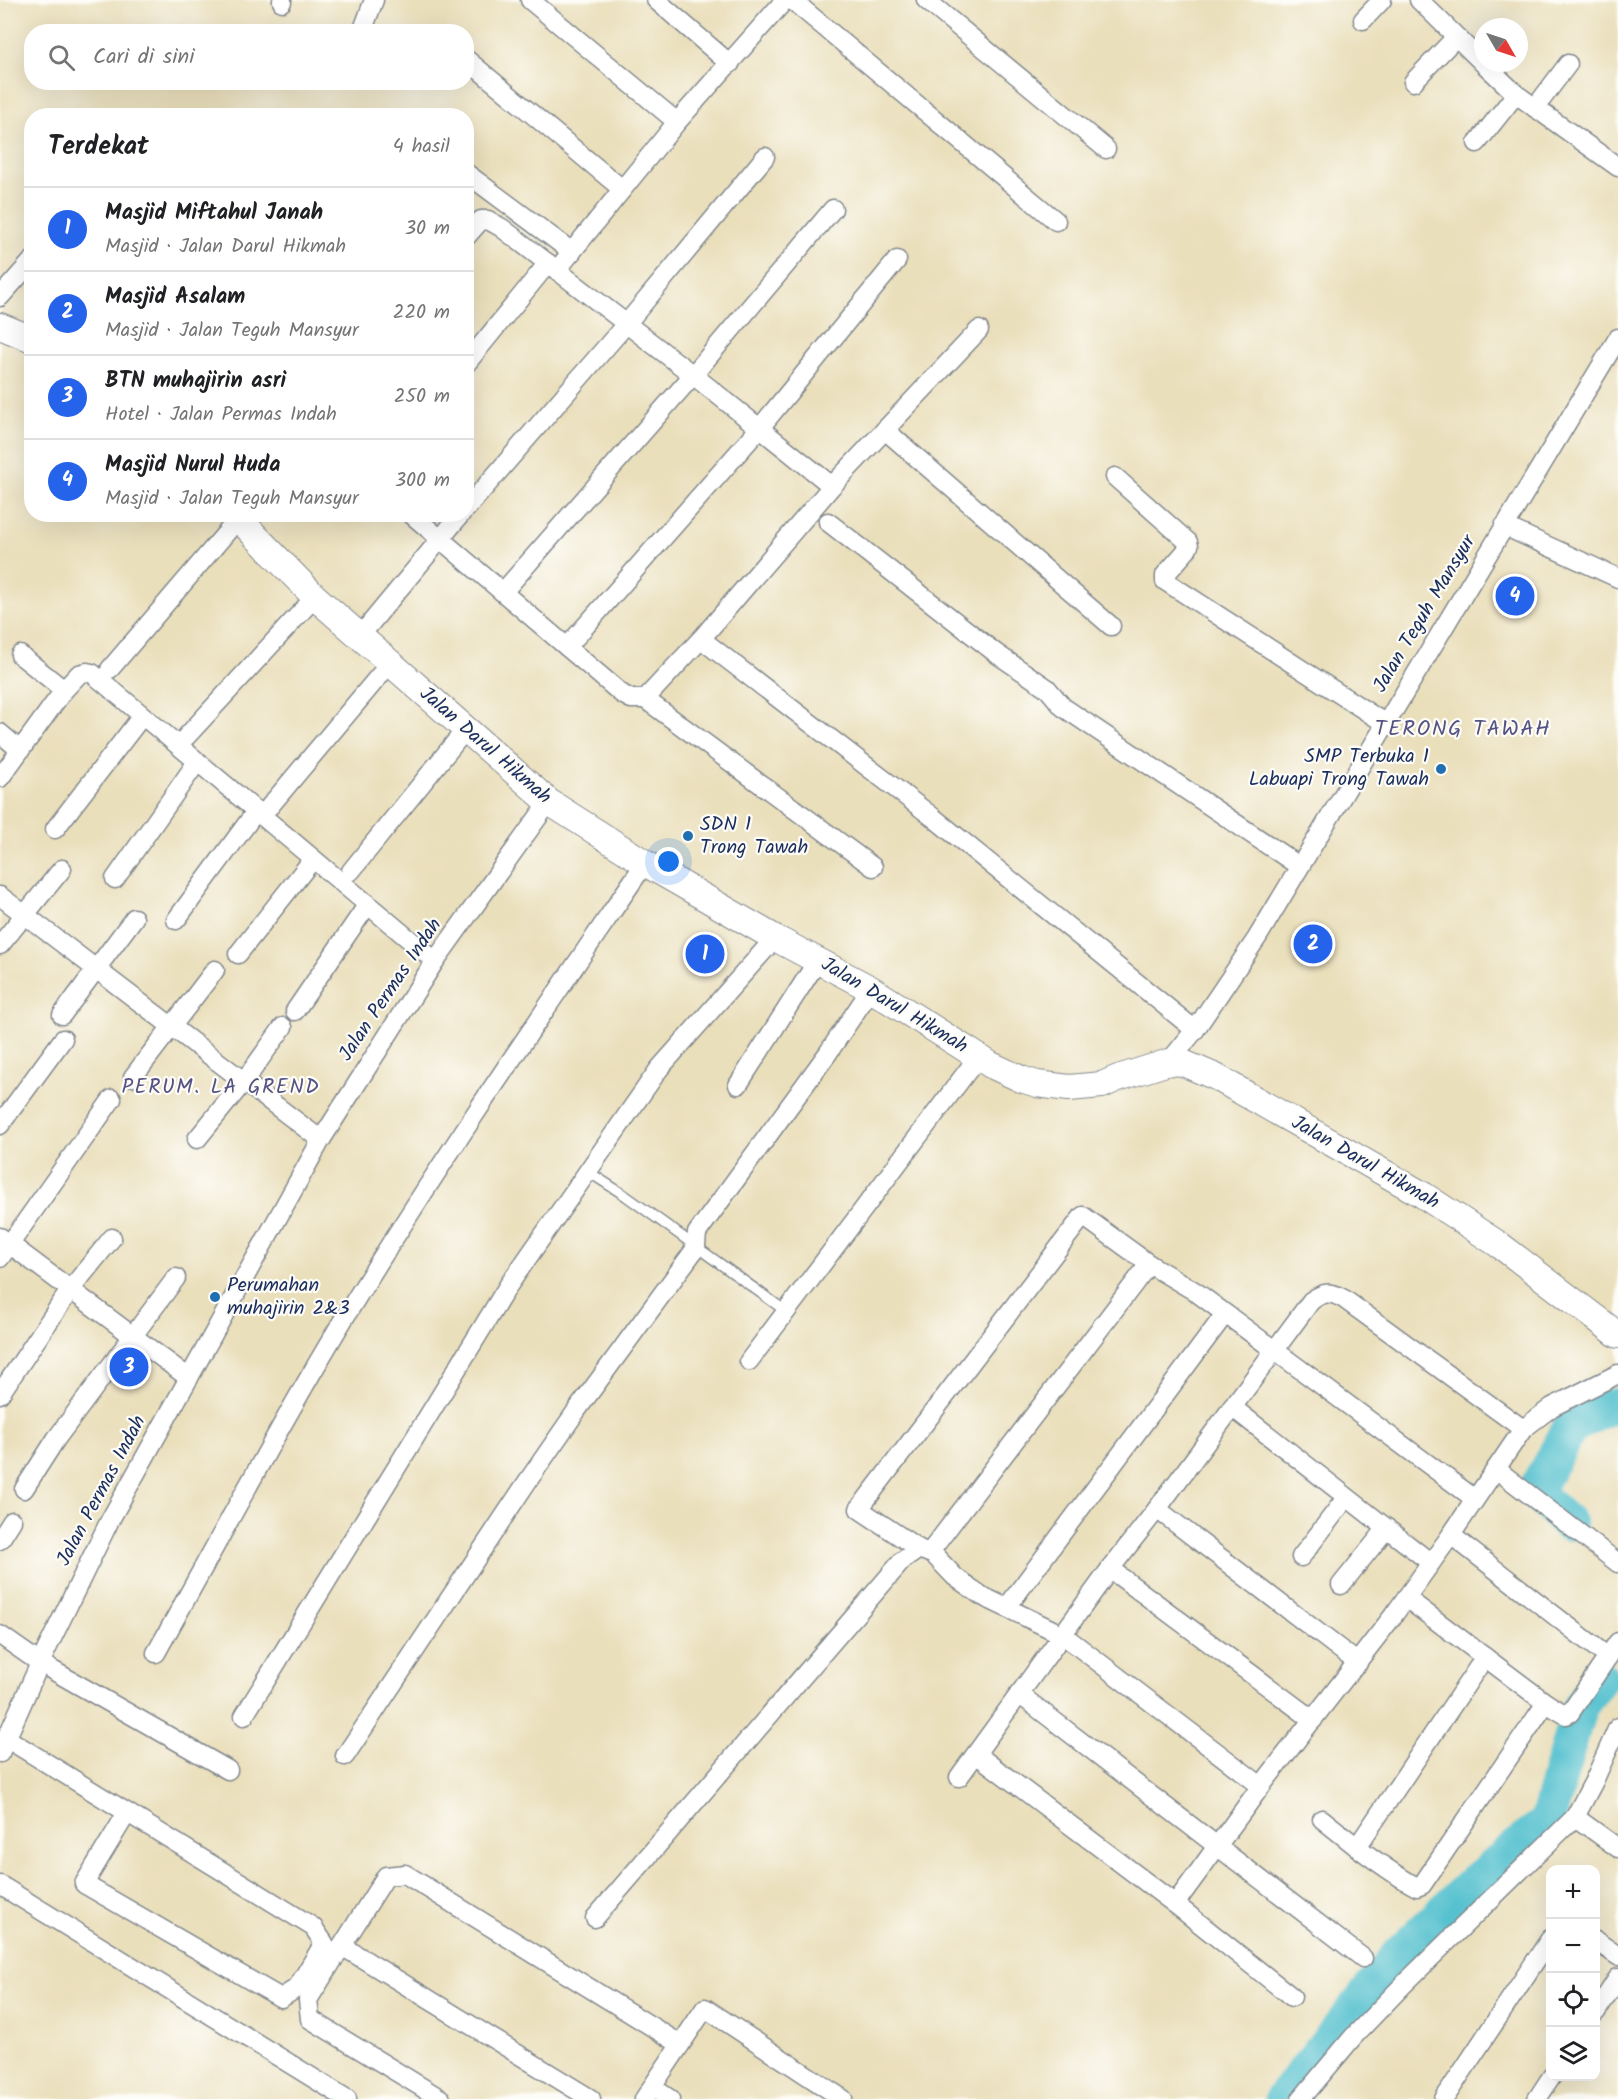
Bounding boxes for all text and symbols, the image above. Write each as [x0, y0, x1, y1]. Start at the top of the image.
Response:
north arrow [1474, 18, 1528, 72]
search box [24, 24, 474, 90]
text: Cari di sini [93, 40, 194, 75]
icon: search [45, 41, 78, 74]
text: Terdekat [48, 126, 149, 168]
text: 4 hasil [393, 131, 450, 163]
text: Masjid Miftahul Janah [105, 196, 323, 231]
text: 1 [64, 213, 71, 245]
text: 30 m [405, 213, 450, 245]
text: Masjid · Jalan Darul Hikmah [105, 231, 346, 263]
text: Masjid Asalam [105, 280, 245, 315]
text: 2 [62, 297, 73, 329]
text: 220 m [393, 297, 450, 329]
text: Masjid · Jalan Teguh Mansyur [105, 315, 359, 347]
text: BTN muhajirin asri [105, 364, 286, 399]
text: 3 [62, 381, 73, 413]
text: 250 m [394, 381, 450, 413]
text: Hotel · Jalan Permas Indah [105, 399, 337, 431]
text: Masjid Nurul Huda [105, 448, 281, 483]
text: 4 [62, 465, 73, 497]
text: 300 m [395, 465, 450, 497]
text: Masjid · Jalan Teguh Mansyur [105, 483, 359, 515]
street label: Jalan Teguh Mansyur [1365, 528, 1486, 699]
pin: 4 [1496, 574, 1534, 618]
street label: Jalan Darul Hikmah [412, 679, 558, 813]
district label: TERONG TAWAH [1375, 712, 1551, 747]
place label: SMP Terbuka 1 Labuapi Trong Tawah [1249, 741, 1429, 796]
marker: SMP Terbuka 1 Labuapi Trong Tawah [1434, 762, 1448, 776]
place label: SDN 1 Trong Tawah [700, 809, 808, 864]
marker: SDN 1 Trong Tawah [681, 829, 695, 843]
your location [654, 847, 683, 876]
street label: Jalan Permas Indah [331, 912, 451, 1068]
pin: 2 [1294, 922, 1332, 966]
pin: 1 [686, 932, 724, 976]
street label: Jalan Darul Hikmah [814, 949, 974, 1063]
district label: PERUM. LA GREND [122, 1071, 320, 1104]
street label: Jalan Darul Hikmah [1285, 1107, 1445, 1219]
place label: Perumahan muhajirin 2&3 [227, 1270, 350, 1325]
marker: Perumahan muhajirin 2&3 [208, 1290, 222, 1304]
pin: 3 [110, 1344, 148, 1390]
street label: Jalan Permas Indah [49, 1410, 155, 1572]
map controls [1546, 1865, 1600, 2081]
button: + [1546, 1865, 1600, 1919]
button: − [1546, 1919, 1600, 1973]
button: locate [1546, 1973, 1600, 2027]
button: layers [1546, 2027, 1600, 2081]

